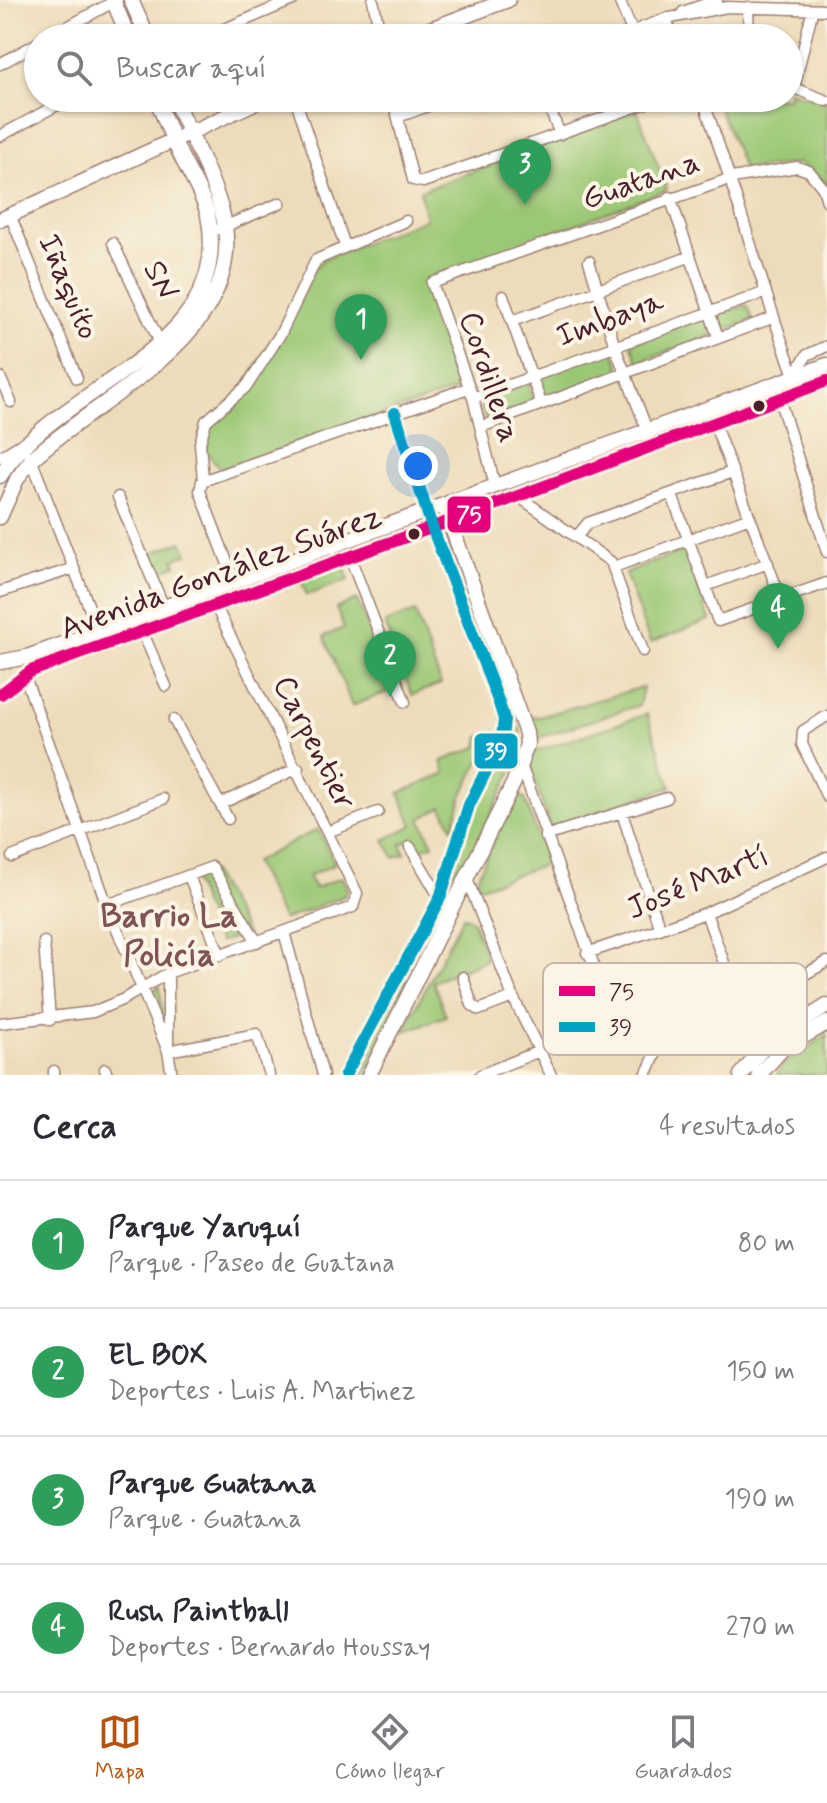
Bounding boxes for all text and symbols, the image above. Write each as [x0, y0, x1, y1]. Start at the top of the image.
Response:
search box [24, 24, 803, 112]
icon: search [52, 46, 96, 90]
text: Buscar aquí [116, 49, 267, 88]
pin: 3 [499, 139, 551, 205]
street label: Guatana [577, 141, 705, 221]
street label: Iñaquito [27, 228, 109, 346]
street label: SN [132, 254, 188, 308]
street label: Imbaya [551, 280, 670, 358]
pin: 1 [335, 294, 387, 360]
street label: Cordillera [448, 306, 530, 448]
unlabelled marker [751, 398, 767, 414]
your location [398, 446, 438, 486]
street label: Avenida González Suárez [55, 495, 387, 651]
line badge: 75 [446, 495, 492, 534]
text: 75 [456, 502, 482, 530]
unlabelled marker [406, 526, 422, 542]
pin: 4 [752, 583, 804, 649]
pin: 2 [364, 631, 416, 697]
street label: Carpentier [262, 669, 366, 817]
line badge: 39 [473, 732, 519, 770]
text: 39 [484, 739, 508, 767]
street label: José Martí [621, 836, 775, 930]
district label: Barrio La Policía [100, 894, 238, 978]
legend [543, 963, 807, 1055]
text: 75 [609, 979, 634, 1007]
text: 39 [609, 1015, 632, 1043]
text: Cerca [32, 1105, 117, 1150]
text: 4 resultados [659, 1110, 795, 1144]
text: Parque Yaruquí [108, 1208, 301, 1247]
text: 1 [52, 1227, 64, 1261]
text: 80 m [738, 1227, 795, 1261]
text: Parque · Paseo de Guatana [108, 1247, 395, 1281]
text: EL BOX [108, 1336, 208, 1375]
text: 2 [52, 1355, 64, 1389]
text: 150 m [726, 1355, 795, 1389]
text: Deportes · Luis A. Martinez [108, 1375, 416, 1409]
text: Parque Guatana [108, 1464, 317, 1503]
text: 3 [52, 1483, 64, 1517]
text: 190 m [725, 1483, 795, 1517]
text: Parque · Guatana [108, 1503, 302, 1537]
text: Rush Paintball [108, 1592, 288, 1631]
text: 4 [50, 1611, 66, 1645]
text: 270 m [726, 1611, 795, 1645]
text: Deportes · Bernardo Houssay [108, 1631, 431, 1665]
tab: Mapa [95, 1710, 145, 1786]
tab: Cómo llegar [335, 1710, 445, 1786]
tab: Guardados [634, 1710, 732, 1786]

